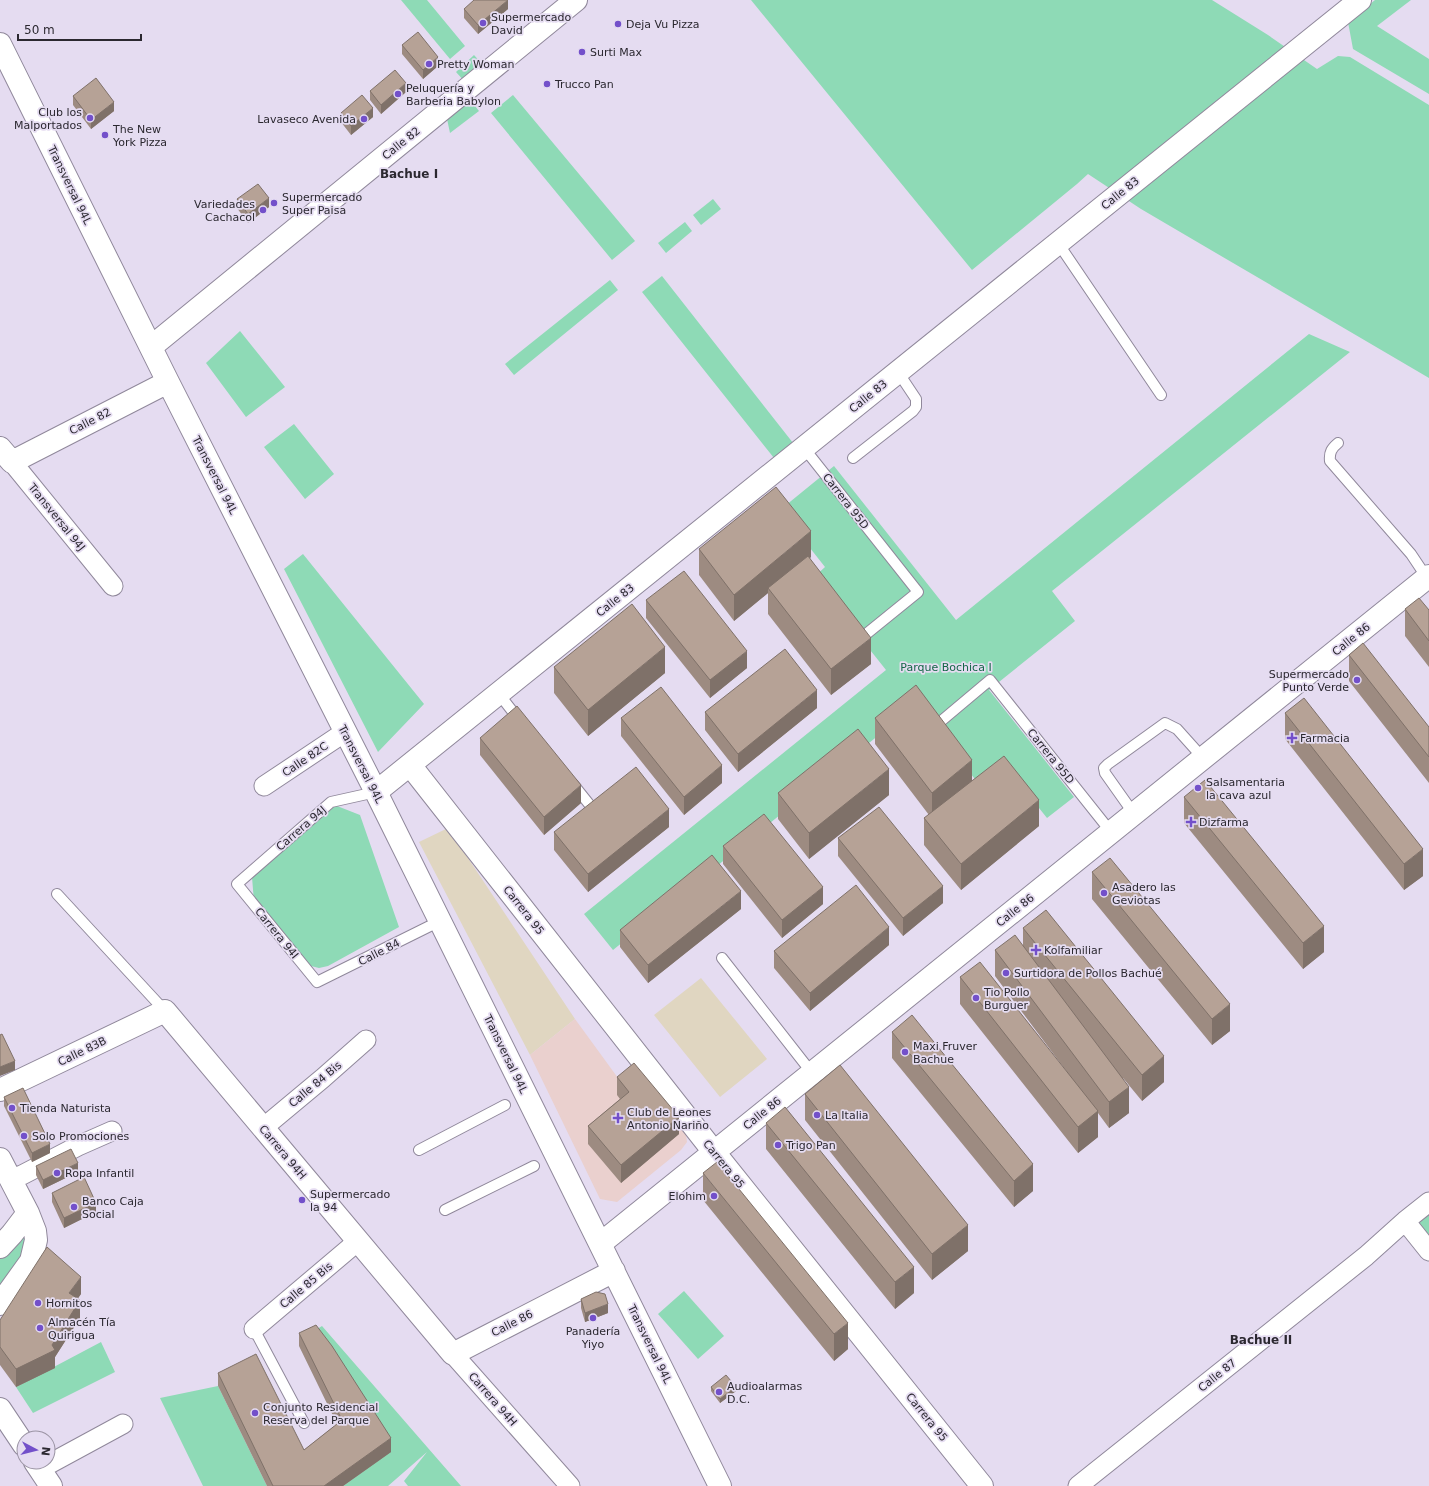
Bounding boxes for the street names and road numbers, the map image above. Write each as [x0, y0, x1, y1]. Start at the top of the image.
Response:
street label: Calle 82 [380, 124, 423, 163]
street label: Transversal 94L [44, 143, 95, 228]
street label: Calle 83 [1099, 174, 1142, 213]
street label: Calle 83 [847, 377, 890, 416]
street label: Calle 82 [67, 405, 113, 437]
street label: Transversal 94L [189, 433, 240, 517]
street label: Carrera 95D [820, 471, 871, 532]
street label: Transversal 94J [25, 480, 88, 554]
street label: Calle 83 [594, 581, 637, 620]
street label: Calle 86 [1330, 620, 1373, 659]
street label: Transversal 94L [335, 722, 386, 806]
street label: Carrera 95D [1024, 726, 1077, 786]
street label: Calle 82C [280, 739, 331, 779]
street label: Carrera 94J [274, 803, 329, 854]
street label: Carrera 95 [500, 883, 547, 937]
street label: Calle 86 [994, 891, 1037, 930]
street label: Carrera 94I [252, 905, 301, 961]
street label: Calle 84 [356, 936, 402, 968]
street label: Transversal 94L [480, 1012, 531, 1097]
street label: Calle 83B [56, 1034, 109, 1069]
street label: Calle 84 Bis [286, 1058, 344, 1110]
street label: Calle 86 [741, 1094, 784, 1133]
street label: Carrera 94H [256, 1123, 309, 1182]
street label: Carrera 95 [700, 1137, 747, 1191]
street label: Calle 85 Bis [277, 1259, 335, 1311]
street label: Transversal 94L [624, 1302, 675, 1387]
street label: Calle 86 [489, 1307, 535, 1339]
street label: Calle 87 [1196, 1356, 1239, 1395]
street label: Carrera 94H [466, 1370, 519, 1429]
street label: Carrera 95 [903, 1390, 950, 1444]

